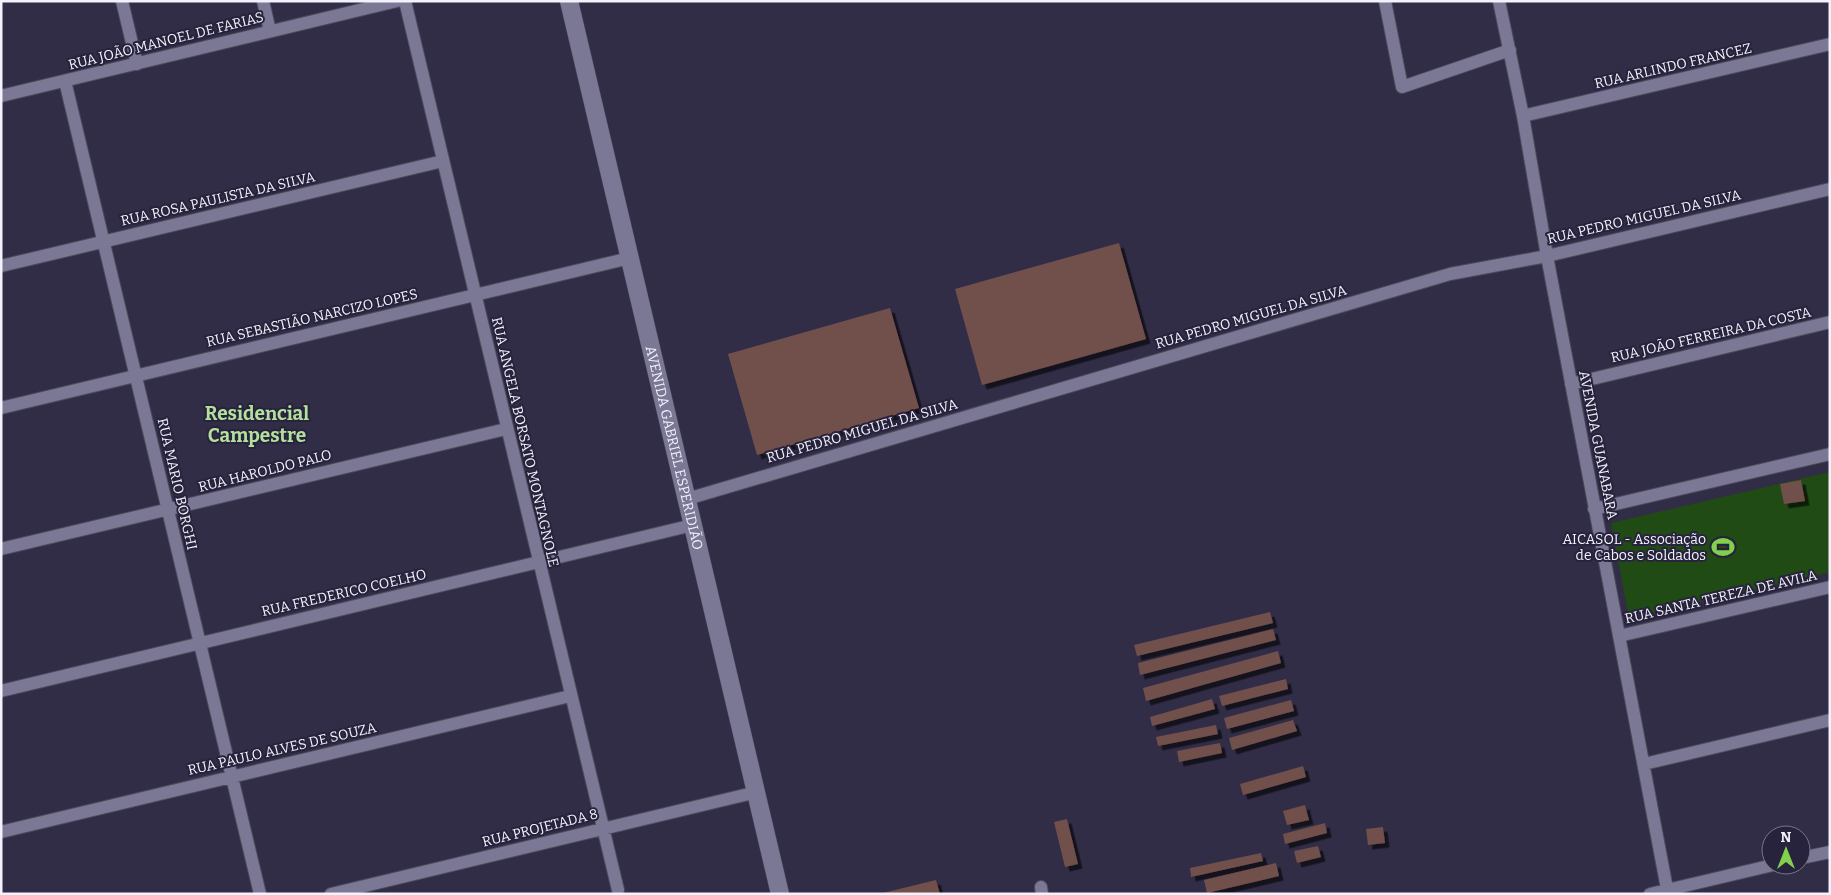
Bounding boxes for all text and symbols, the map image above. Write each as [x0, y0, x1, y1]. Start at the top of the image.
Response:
street label: RUA JOÃO MANOEL DE FARIAS [67, 8, 265, 74]
street label: RUA ARLINDO FRANCEZ [1593, 40, 1753, 92]
street label: RUA ROSA PAULISTA DA SILVA [119, 168, 317, 230]
street label: RUA PEDRO MIGUEL DA SILVA [1546, 186, 1743, 248]
street label: RUA PEDRO MIGUEL DA SILVA [1153, 281, 1349, 352]
street label: RUA SEBASTIÃO NARCIZO LOPES [205, 285, 419, 351]
street label: RUA JOÃO FERREIRA DA COSTA [1609, 304, 1813, 366]
street label: RUA ANGELA BORSATO MONTAGNOLE [488, 315, 562, 569]
street label: AVENIDA GABRIEL ESPERIDIÃO [642, 344, 707, 552]
street label: AVENIDA GUANABARA [1575, 369, 1621, 521]
street label: RUA PEDRO MIGUEL DA SILVA [764, 395, 960, 466]
district label: Residencial Campestre [205, 402, 309, 447]
street label: RUA MARIO BORGHI [154, 416, 200, 552]
street label: RUA HAROLDO PALO [197, 446, 333, 496]
place label: AICASOL - Associação de Cabos e Soldados [1563, 531, 1706, 564]
sports icon: AICASOL - Associação de Cabos e Soldados [1710, 534, 1736, 560]
street label: RUA FREDERICO COELHO [260, 566, 428, 620]
street label: RUA SANTA TEREZA DE AVILA [1623, 567, 1819, 627]
street label: RUA PAULO ALVES DE SOUZA [186, 719, 378, 779]
street label: RUA PROJETADA 8 [480, 805, 600, 851]
north arrow [1761, 825, 1811, 875]
text: N [1781, 829, 1792, 846]

